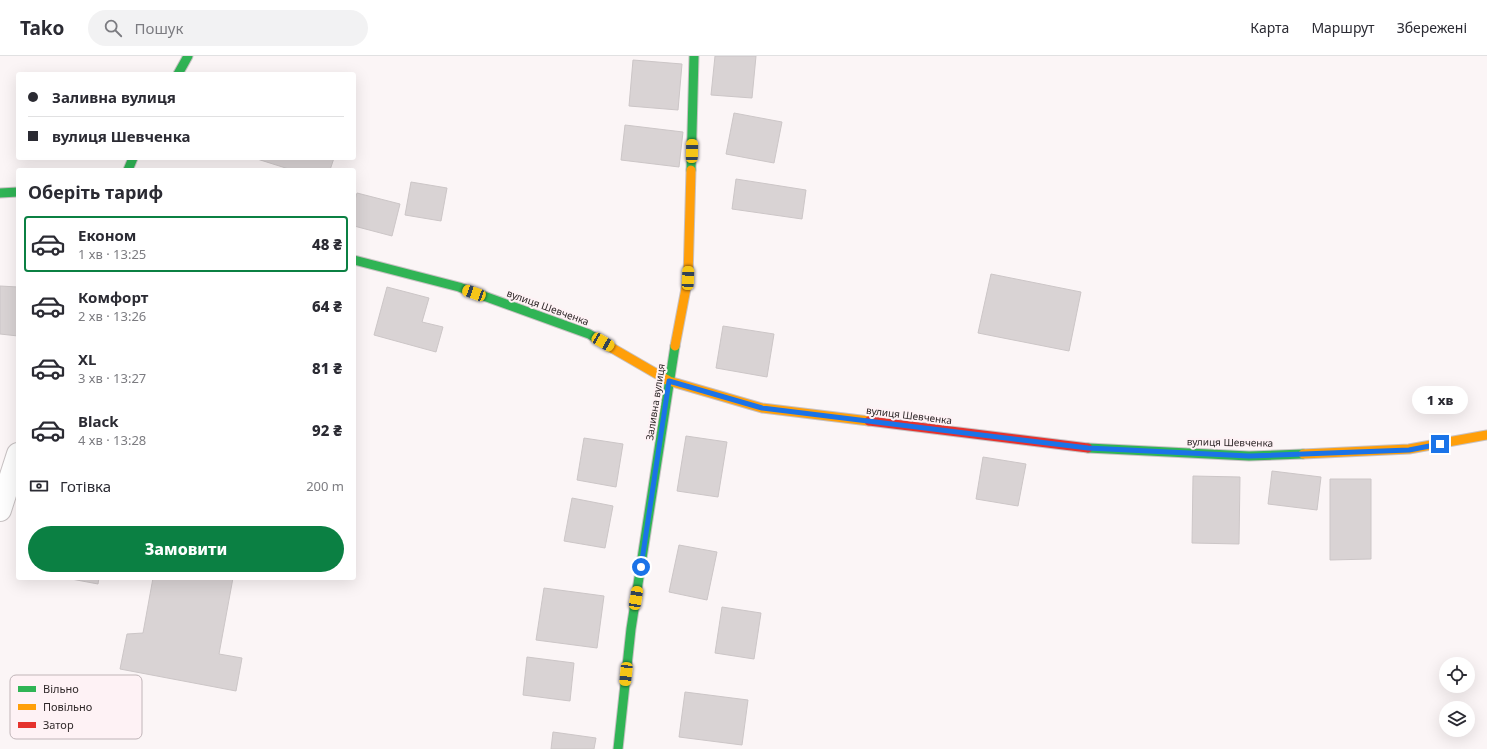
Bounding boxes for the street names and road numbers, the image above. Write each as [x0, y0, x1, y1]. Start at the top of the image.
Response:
street label: вулиця Шевченка [505, 286, 591, 328]
street label: Заливна вулиця [642, 363, 668, 441]
street label: вулиця Шевченка [865, 403, 953, 427]
street label: вулиця Шевченка [1187, 434, 1273, 450]

